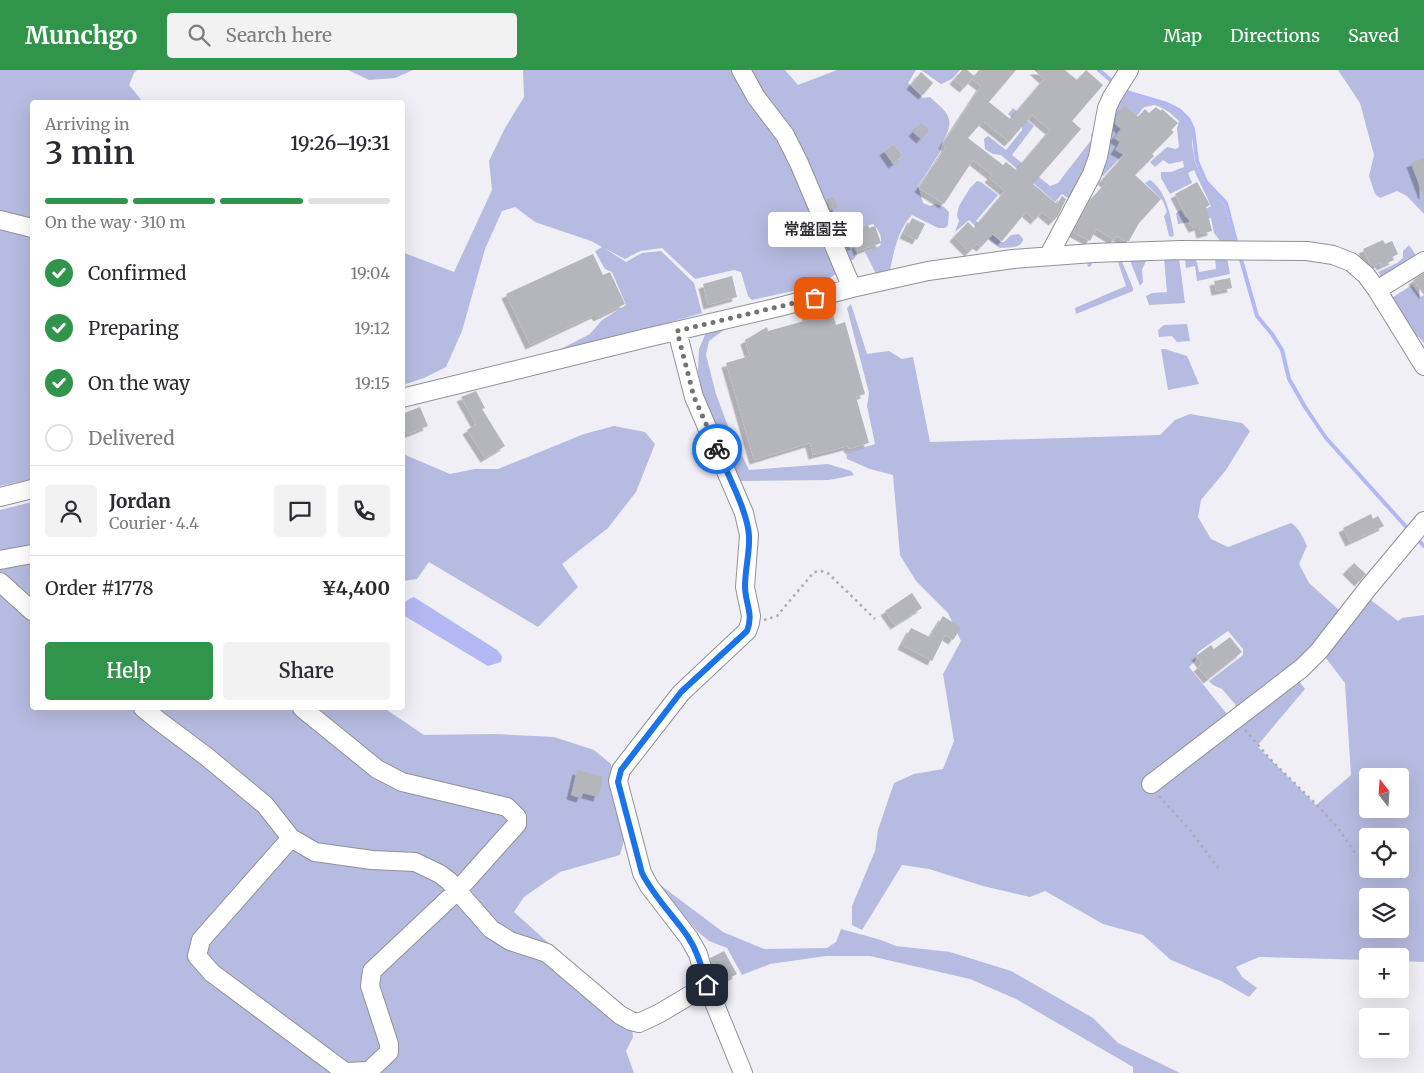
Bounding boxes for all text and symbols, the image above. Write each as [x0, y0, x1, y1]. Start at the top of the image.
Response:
search box [167, 13, 517, 58]
text: Munchgo [25, 20, 137, 51]
icon: search [185, 21, 213, 49]
text: Search here [225, 23, 332, 47]
text: Map [1164, 24, 1202, 47]
text: Directions [1230, 24, 1320, 47]
text: Saved [1348, 24, 1399, 47]
text: Arriving in [45, 114, 130, 134]
text: 19:26–19:31 [290, 131, 390, 155]
text: 3 min [45, 133, 135, 173]
text: On the way · 310 m [45, 212, 185, 232]
callout: 常盤園芸 [768, 213, 862, 248]
text: 常盤園芸 [783, 219, 848, 239]
icon: check [45, 259, 73, 287]
text: Confirmed [88, 261, 186, 285]
text: 19:04 [350, 263, 390, 283]
pin [794, 277, 836, 319]
icon: bag [801, 284, 829, 312]
icon: check [45, 314, 73, 342]
text: Preparing [88, 316, 179, 340]
text: 19:12 [354, 318, 390, 338]
icon: check [45, 369, 73, 397]
text: On the way [88, 371, 190, 395]
text: 19:15 [355, 373, 390, 393]
courier [692, 424, 742, 474]
text: Delivered [88, 426, 175, 450]
icon: bike [703, 435, 731, 463]
button: person [45, 485, 97, 537]
button: chat [274, 485, 326, 537]
button: phone [338, 485, 390, 537]
text: Jordan [109, 489, 171, 513]
text: Courier · 4.4 [109, 513, 199, 533]
text: Order #1778 [45, 576, 154, 600]
text: ¥4,400 [322, 576, 390, 600]
button: Help [45, 642, 213, 700]
button: Share [223, 642, 390, 700]
north arrow [1359, 768, 1409, 818]
map controls [1359, 768, 1409, 1058]
button: locate [1359, 828, 1409, 878]
button: layers [1359, 888, 1409, 938]
button: + [1359, 948, 1409, 998]
pin [686, 964, 728, 1006]
icon: home [693, 971, 721, 999]
button: − [1359, 1008, 1409, 1058]

